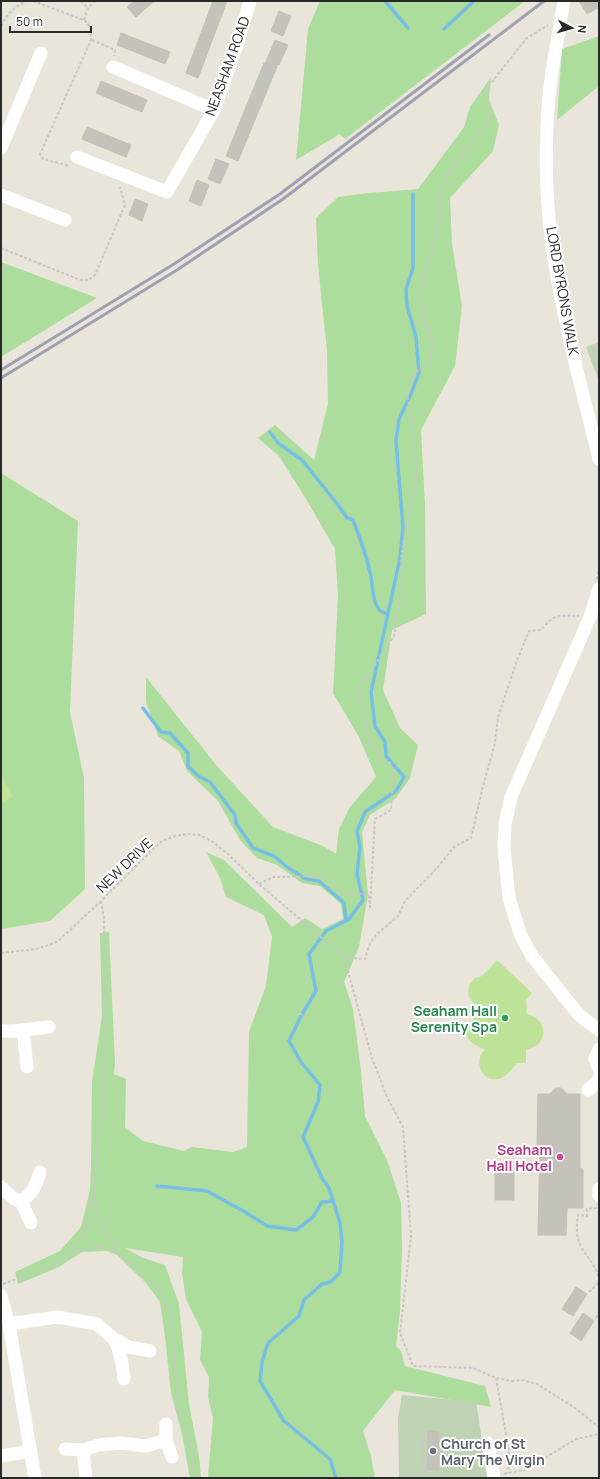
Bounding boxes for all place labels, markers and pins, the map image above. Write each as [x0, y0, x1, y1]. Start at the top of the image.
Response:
place label: Seaham Hall Serenity Spa [411, 1001, 497, 1036]
marker: Seaham Hall Serenity Spa [500, 1013, 510, 1023]
place label: Seaham Hall Hotel [486, 1140, 552, 1175]
marker: Seaham Hall Hotel [555, 1152, 565, 1162]
place label: Church of St Mary The Virgin [441, 1434, 545, 1469]
marker: Church of St Mary The Virgin [428, 1446, 438, 1456]

